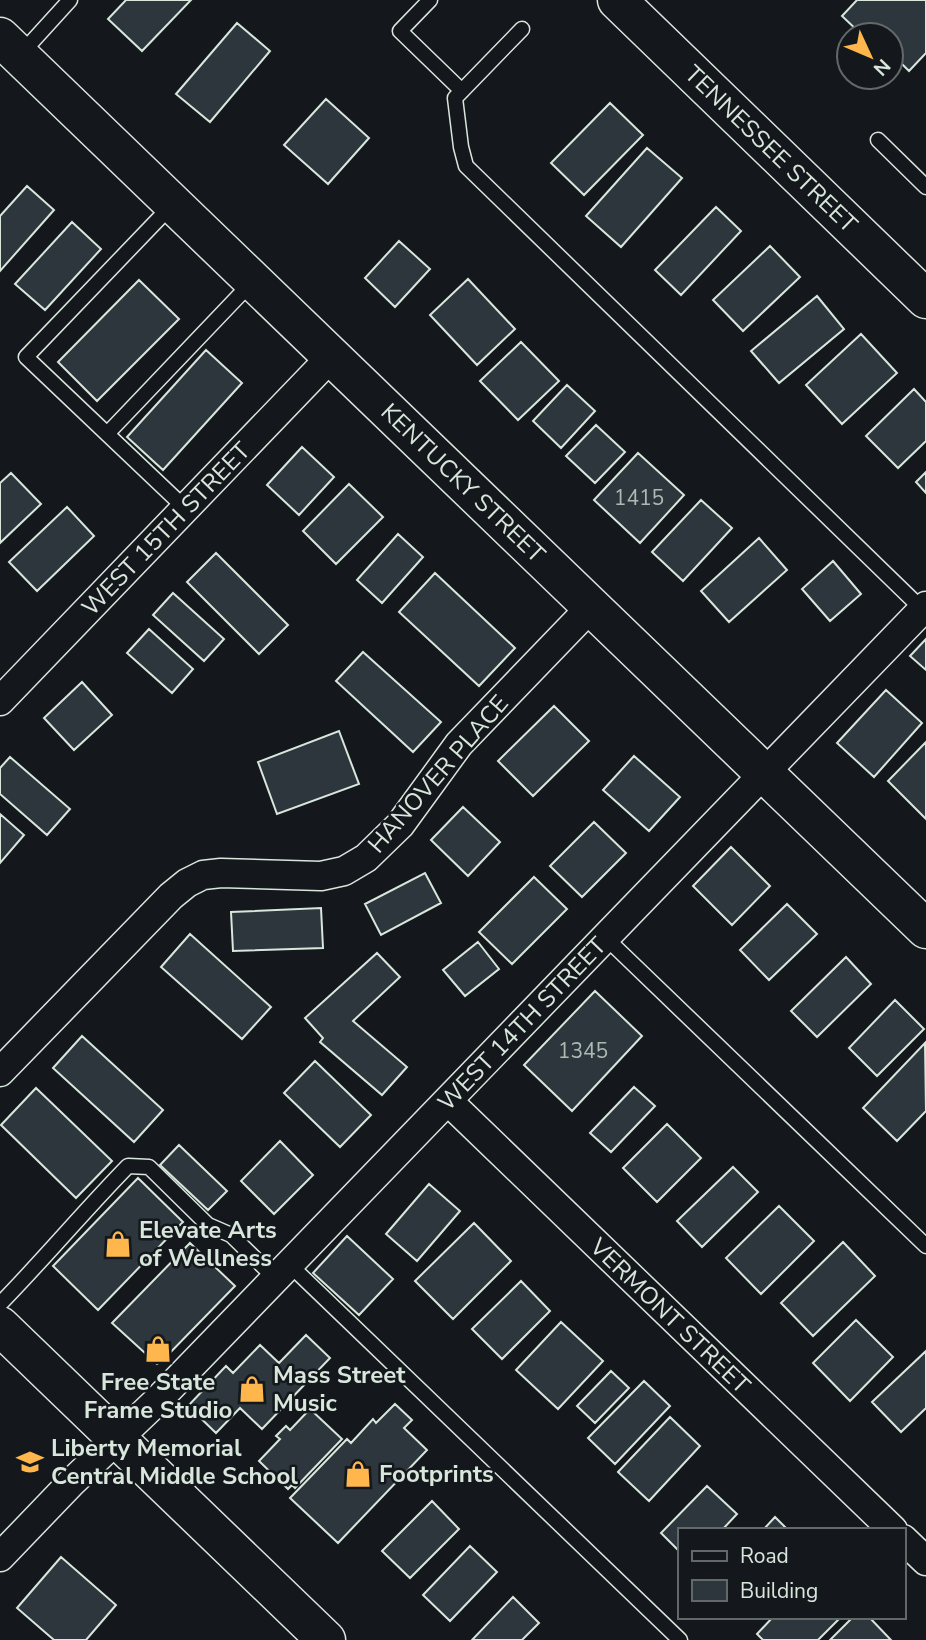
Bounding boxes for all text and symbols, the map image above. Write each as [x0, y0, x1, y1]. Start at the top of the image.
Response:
north arrow [835, 21, 905, 91]
text: N [867, 53, 896, 81]
street label: TENNESSEE STREET [678, 58, 865, 240]
street label: KENTUCKY STREET [374, 396, 552, 570]
street label: WEST 15TH STREET [75, 435, 258, 623]
house number: 1415 [614, 484, 664, 512]
street label: HANOVER PLACE [361, 688, 515, 860]
street label: WEST 14TH STREET [431, 930, 614, 1118]
house number: 1345 [558, 1037, 608, 1065]
place label: Elevate Arts of Wellness [139, 1214, 277, 1274]
shop icon: Elevate Arts of Wellness [103, 1229, 133, 1259]
street label: VERMONT STREET [582, 1231, 757, 1401]
shop icon: Free State Frame Studio [143, 1334, 173, 1364]
place label: Mass Street Music [273, 1359, 406, 1419]
place label: Free State Frame Studio [84, 1366, 232, 1426]
shop icon: Mass Street Music [237, 1374, 267, 1404]
place label: Liberty Memorial Central Middle School [51, 1432, 298, 1492]
school or university icon: Liberty Memorial Central Middle School [15, 1447, 45, 1477]
place label: Footprints [379, 1458, 494, 1490]
shop icon: Footprints [343, 1459, 373, 1489]
legend [678, 1528, 905, 1619]
text: Road [740, 1542, 789, 1570]
text: Building [740, 1577, 818, 1605]

